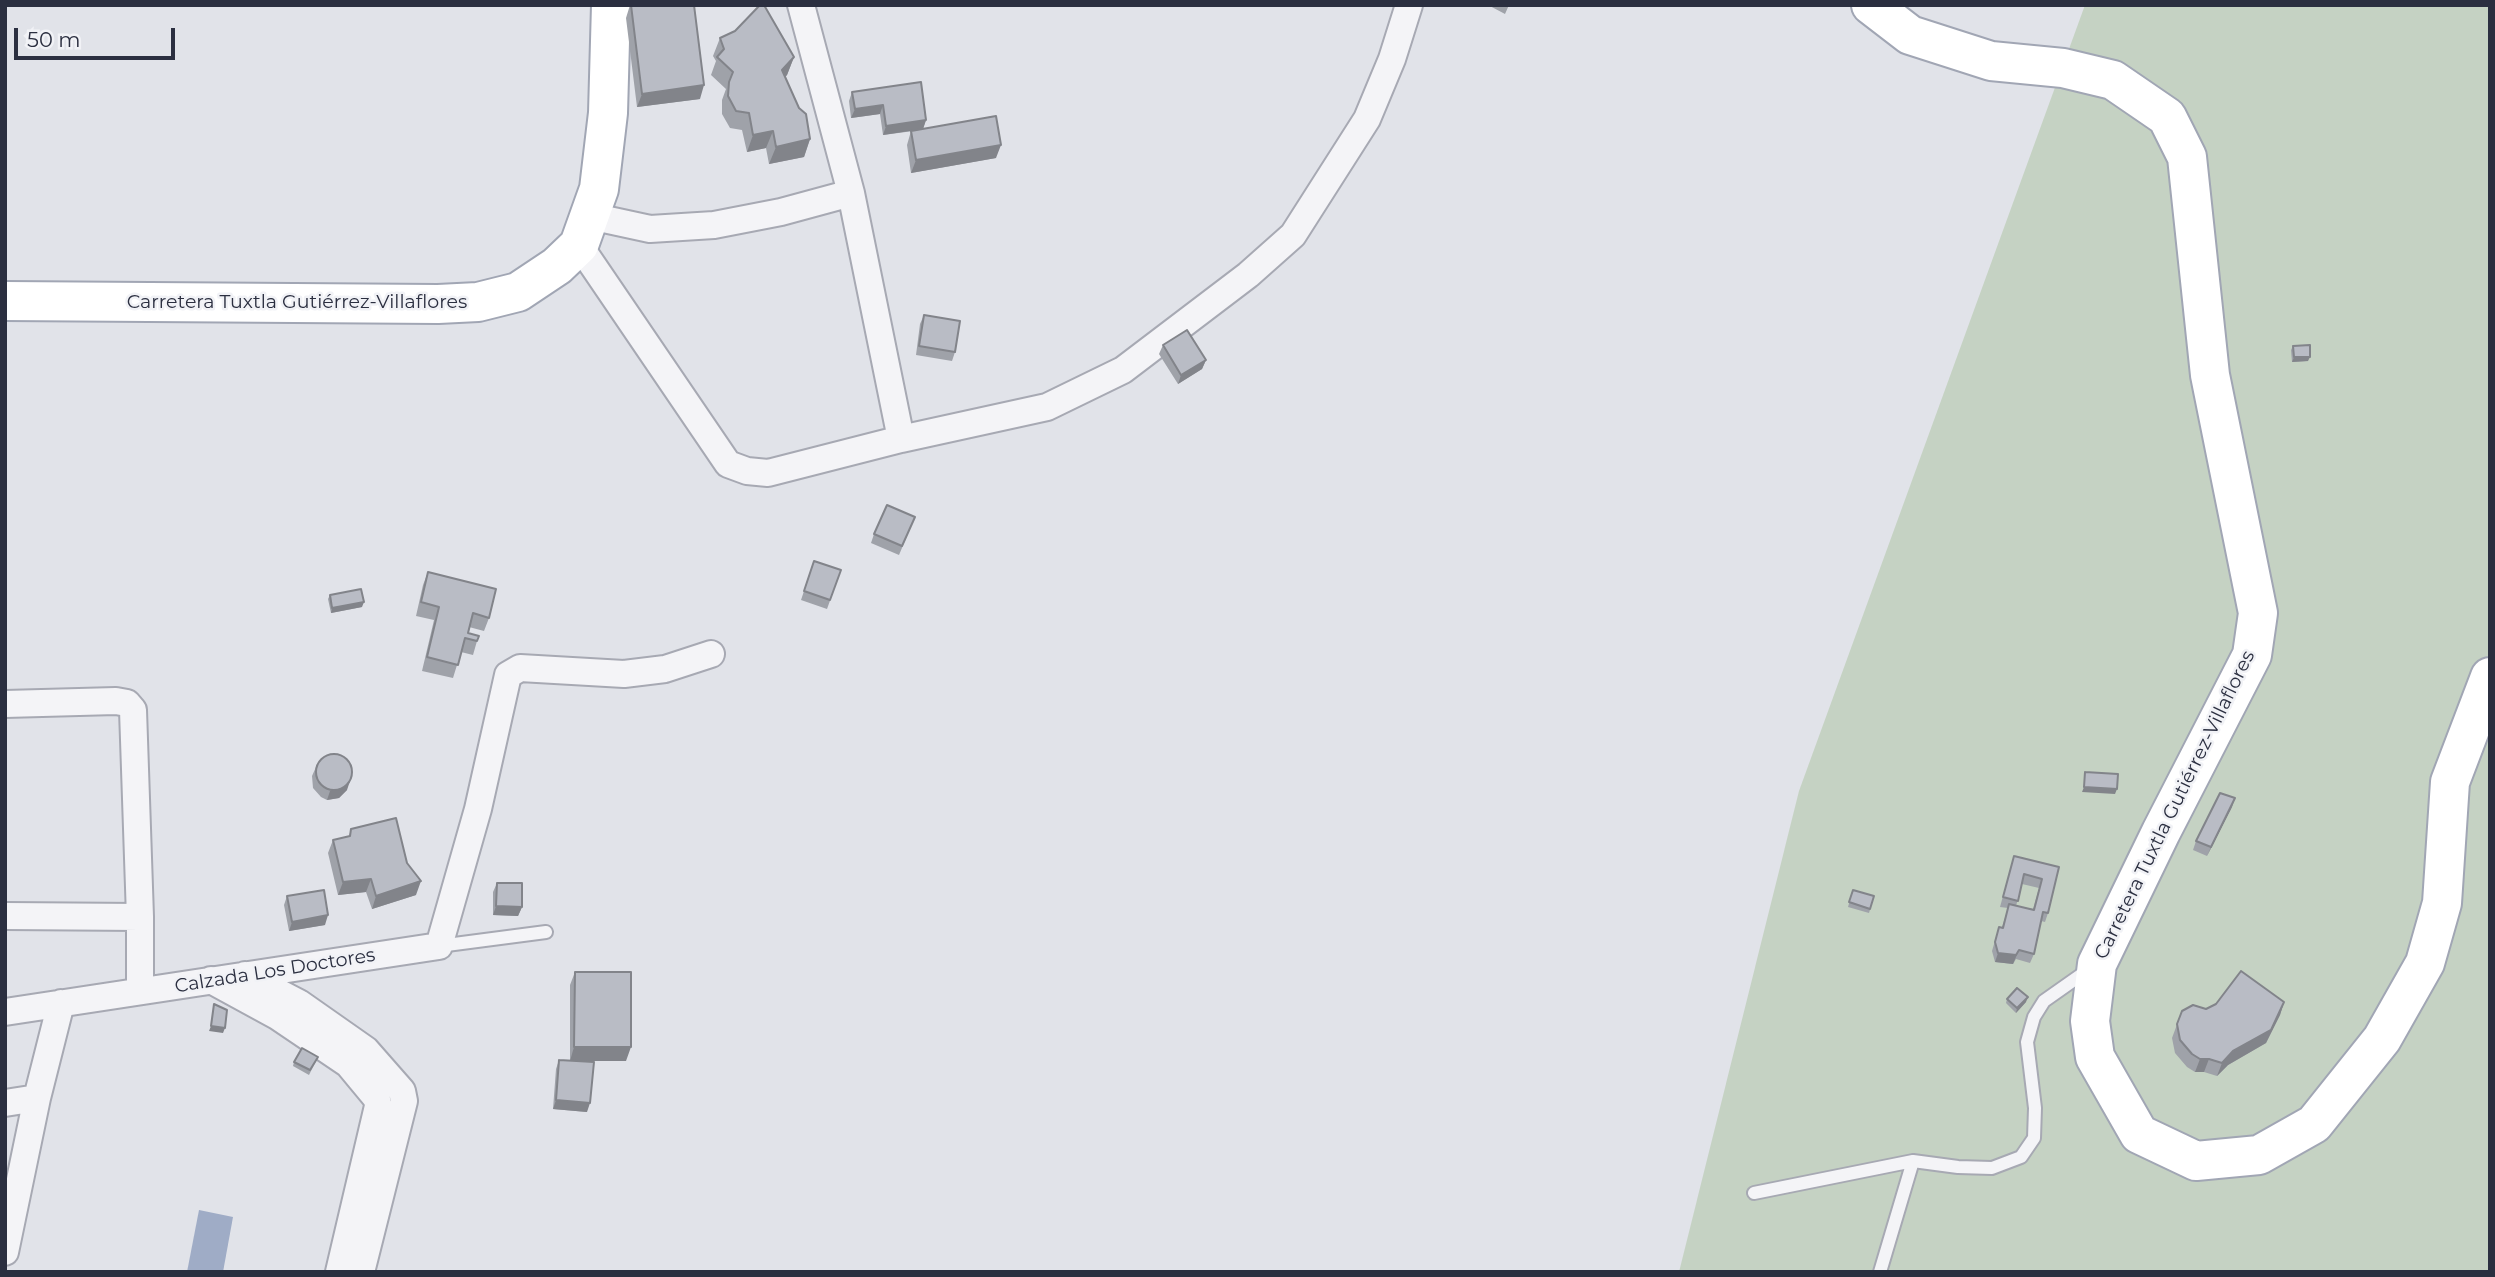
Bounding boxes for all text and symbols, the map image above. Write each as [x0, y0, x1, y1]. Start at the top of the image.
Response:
scale bar [18, 14, 178, 58]
text: 50 m [27, 27, 81, 52]
street label: Carretera Tuxtla Gutiérrez-Villaflores [127, 291, 467, 313]
street label: Carretera Tuxtla Gutiérrez-Villaflores [2090, 647, 2260, 963]
street label: Calzada Los Doctores [173, 944, 377, 998]

